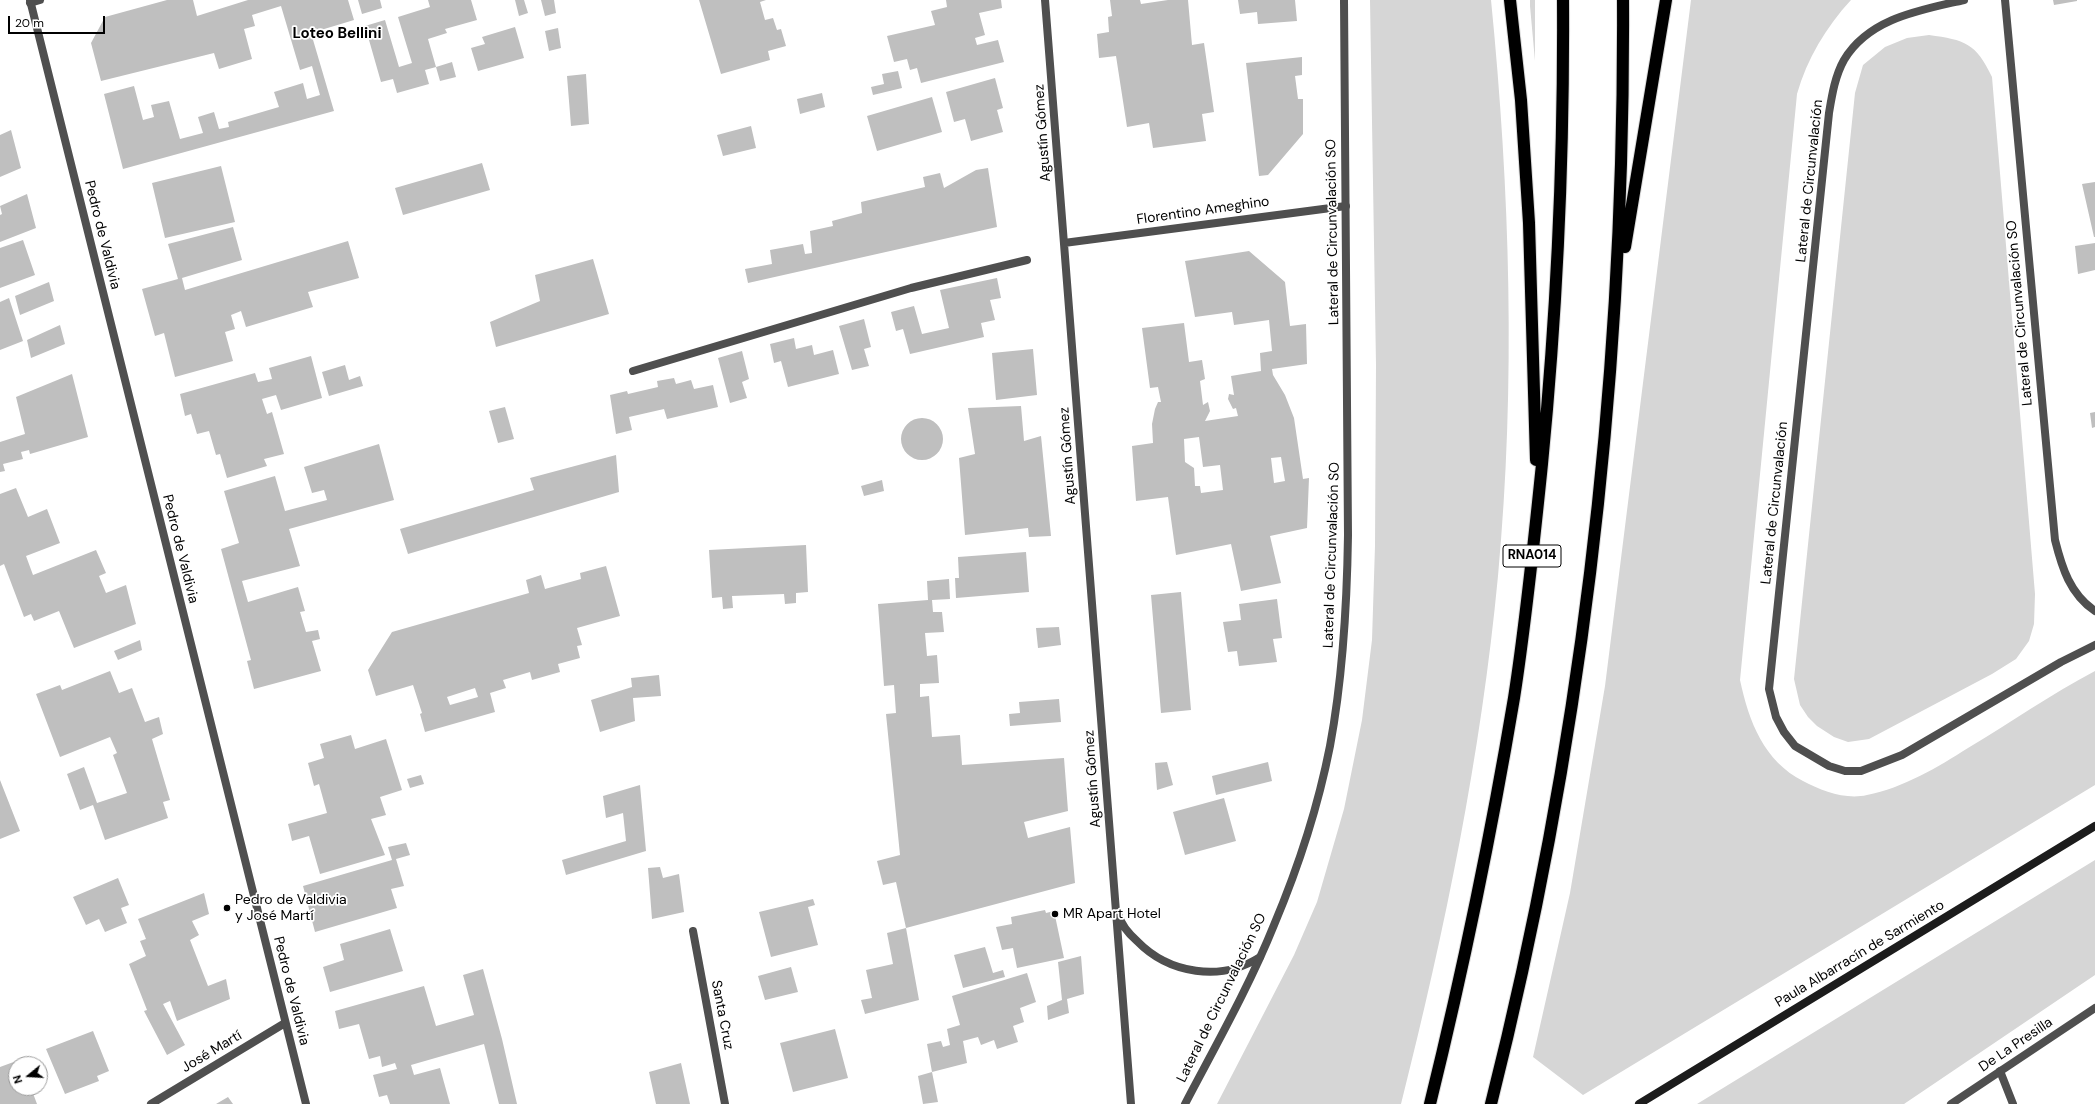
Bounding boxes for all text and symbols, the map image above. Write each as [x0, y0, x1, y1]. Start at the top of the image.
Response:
scale bar [10, 8, 107, 34]
text: 20 m [15, 15, 44, 31]
district label: Loteo Bellini [293, 25, 381, 43]
street label: Agustín Gómez [1031, 84, 1055, 182]
street label: Lateral de Circunvalación [1793, 99, 1827, 263]
street label: Lateral de Circunvalación SO [1323, 139, 1343, 325]
street label: Pedro de Valdivia [80, 179, 124, 291]
street label: Florentino Ameghino [1135, 193, 1271, 229]
street label: Lateral de Circunvalación SO [2004, 220, 2036, 406]
street label: Agustín Gómez [1056, 407, 1080, 505]
street label: Lateral de Circunvalación [1758, 421, 1792, 585]
street label: Lateral de Circunvalación SO [1320, 462, 1344, 648]
street label: Pedro de Valdivia [158, 493, 202, 605]
road number: RNA014 [1503, 545, 1561, 567]
street label: Agustín Gómez [1081, 730, 1105, 828]
place label: Pedro de Valdivia y José Martí [235, 892, 347, 924]
street label: Paula Albarracín de Sarmiento [1772, 897, 1948, 1011]
marker: Pedro de Valdivia y José Martí [222, 903, 232, 913]
place label: MR Apart Hotel [1063, 906, 1161, 922]
marker: MR Apart Hotel [1050, 909, 1060, 919]
street label: Lateral de Circunvalación SO [1174, 911, 1270, 1085]
street label: Pedro de Valdivia [269, 935, 313, 1047]
street label: Santa Cruz [707, 979, 737, 1051]
street label: De La Presilla [1976, 1014, 2056, 1076]
street label: José Martí [179, 1027, 245, 1077]
north arrow [8, 1056, 48, 1096]
text: N [10, 1073, 25, 1085]

